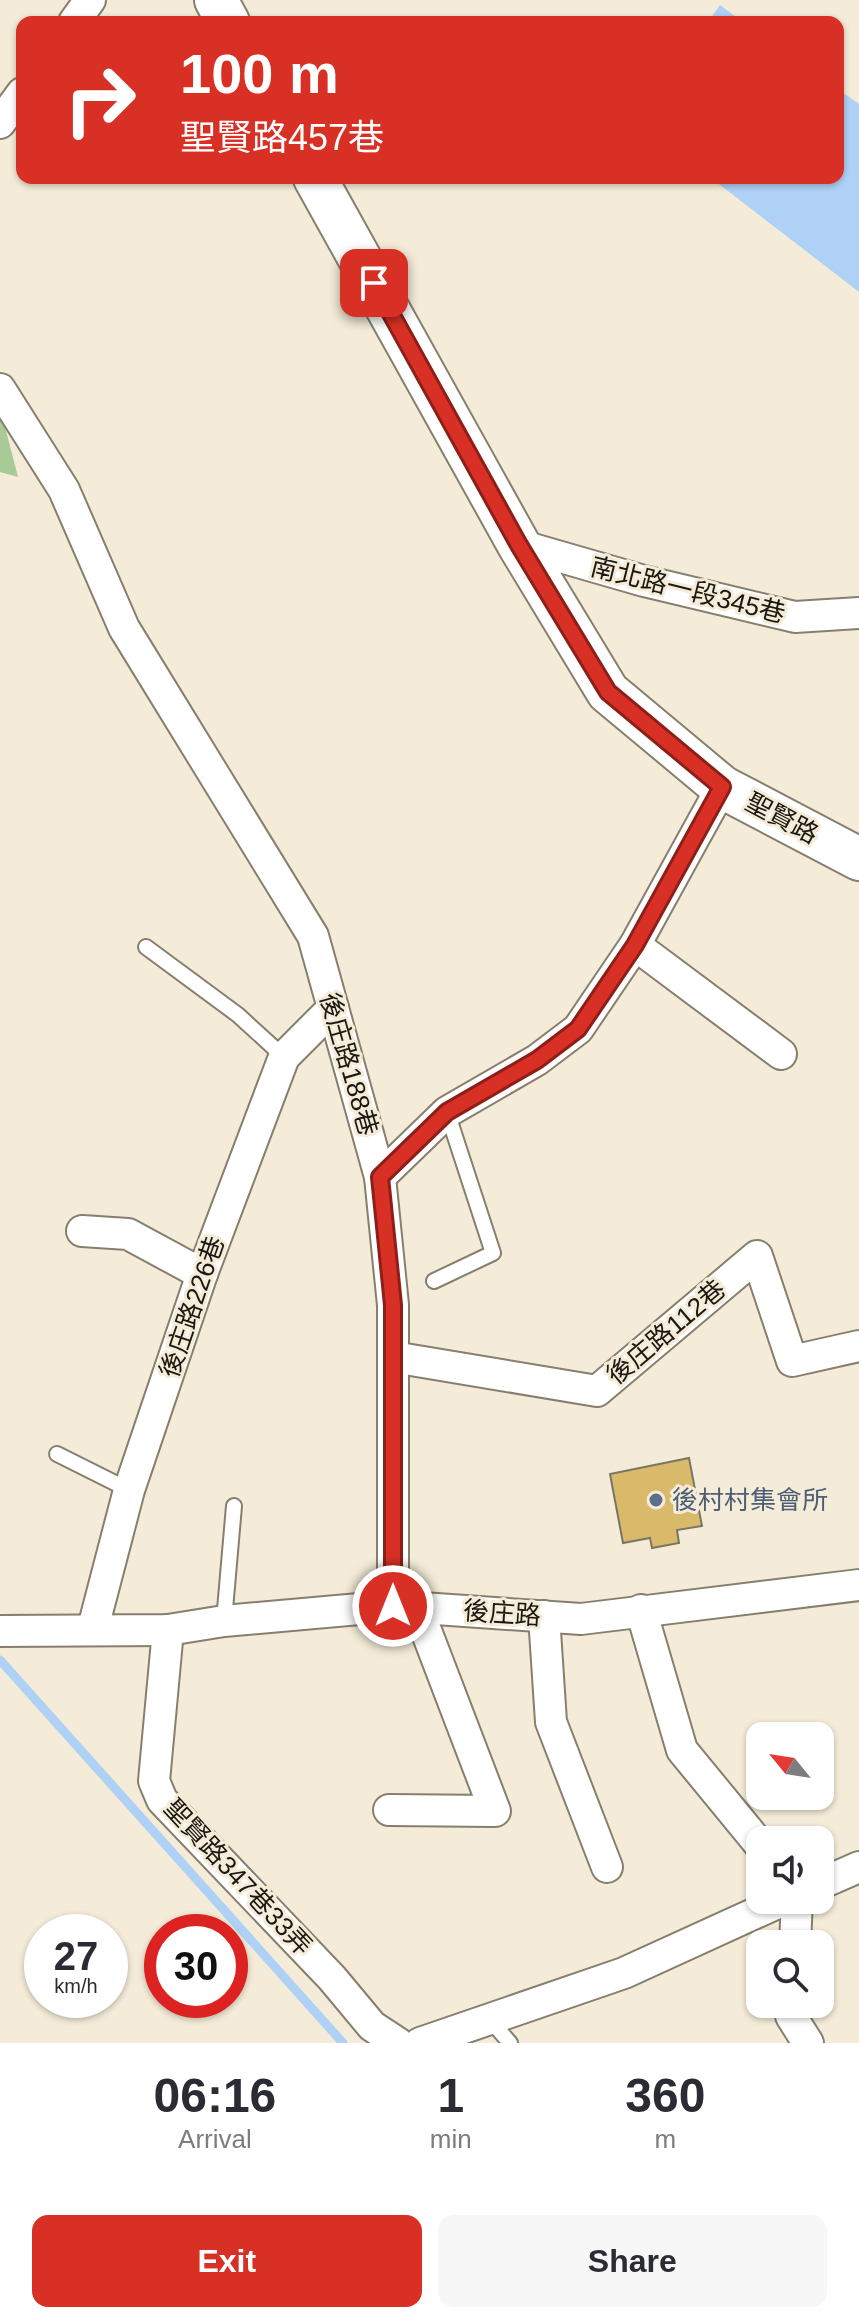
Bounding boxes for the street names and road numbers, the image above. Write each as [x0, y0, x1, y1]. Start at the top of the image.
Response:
street label: 南北路一段345巷 [588, 551, 788, 629]
street label: 聖賢路 [741, 786, 823, 850]
street label: 後庄路188巷 [314, 989, 384, 1139]
street label: 後庄路226巷 [154, 1232, 230, 1382]
street label: 後庄路112巷 [601, 1274, 731, 1390]
street label: 後庄路 [462, 1595, 542, 1631]
street label: 聖賢路347巷33弄 [158, 1793, 318, 1961]

